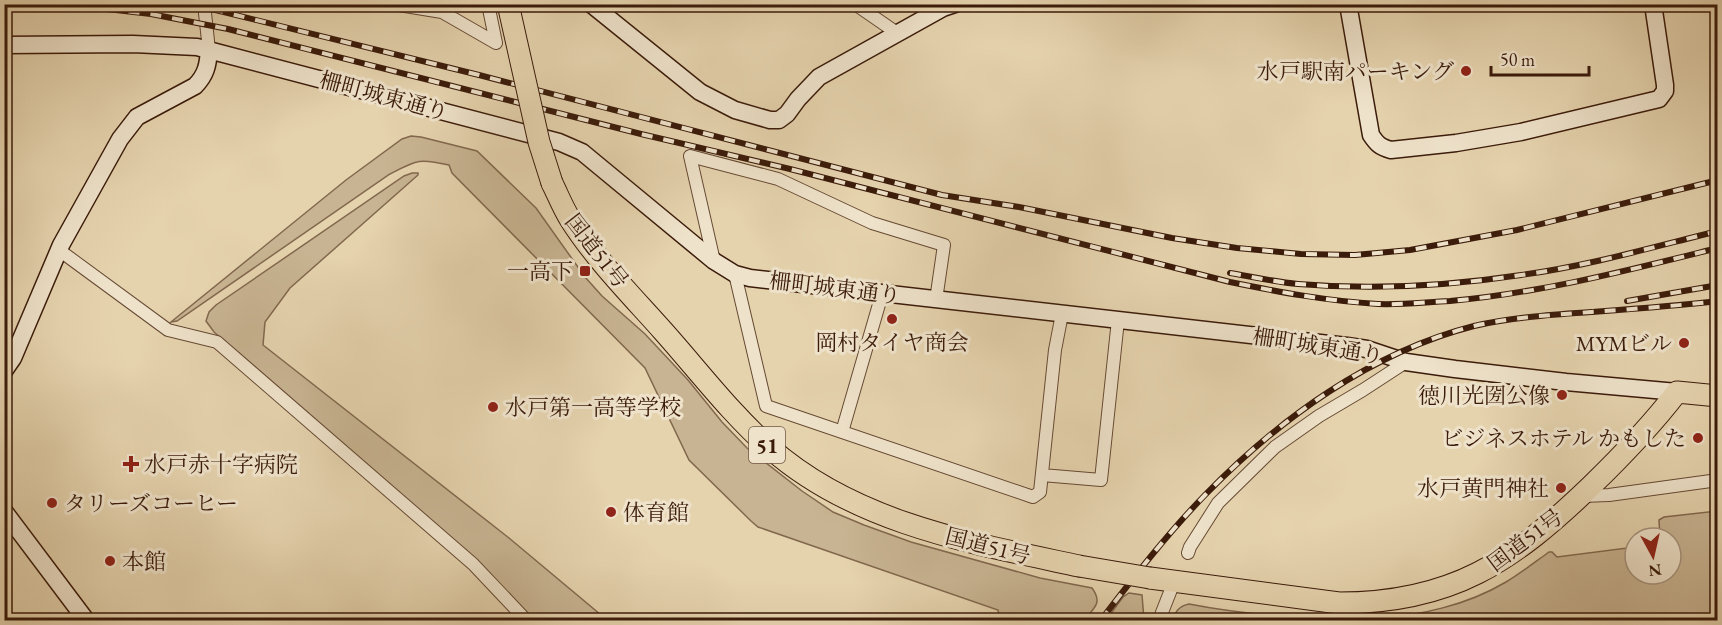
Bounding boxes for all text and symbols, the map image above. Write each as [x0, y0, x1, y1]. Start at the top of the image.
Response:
scale bar [1491, 39, 1588, 77]
text: 50 m [1500, 48, 1535, 71]
place label: 水戸駅南パーキング [1257, 57, 1454, 86]
marker: 水戸駅南パーキング [1459, 64, 1473, 78]
street label: 柵町城東通り [316, 65, 452, 127]
street label: 国道51号 [559, 208, 635, 294]
place label: 一高下 [507, 257, 573, 286]
marker: 一高下 [578, 264, 592, 278]
street label: 柵町城東通り [768, 266, 902, 310]
marker: 岡村タイヤ商会 [885, 312, 899, 326]
street label: 柵町城東通り [1251, 321, 1385, 371]
place label: 岡村タイヤ商会 [815, 328, 969, 357]
place label: MYMビル [1576, 329, 1672, 358]
marker: MYMビル [1677, 336, 1691, 350]
place label: 徳川光圀公像 [1418, 381, 1550, 410]
marker: 徳川光圀公像 [1555, 388, 1569, 402]
place label: 水戸第一高等学校 [505, 393, 681, 422]
marker: 水戸第一高等学校 [486, 400, 500, 414]
place label: ビジネスホテル かもした [1441, 424, 1686, 453]
road number: 51 [749, 427, 785, 463]
marker: ビジネスホテル かもした [1691, 431, 1705, 445]
place label: 水戸赤十字病院 [144, 450, 298, 479]
marker: 水戸赤十字病院 [122, 455, 140, 473]
place label: 水戸黄門神社 [1417, 474, 1549, 503]
marker: 水戸黄門神社 [1554, 481, 1568, 495]
place label: タリーズコーヒー [64, 489, 238, 518]
marker: タリーズコーヒー [45, 496, 59, 510]
place label: 体育館 [623, 498, 689, 527]
street label: 国道51号 [1481, 502, 1569, 578]
marker: 体育館 [604, 505, 618, 519]
street label: 国道51号 [942, 521, 1034, 571]
north arrow [1623, 526, 1683, 586]
place label: 本館 [122, 547, 166, 576]
marker: 本館 [103, 554, 117, 568]
text: N [1647, 559, 1663, 582]

